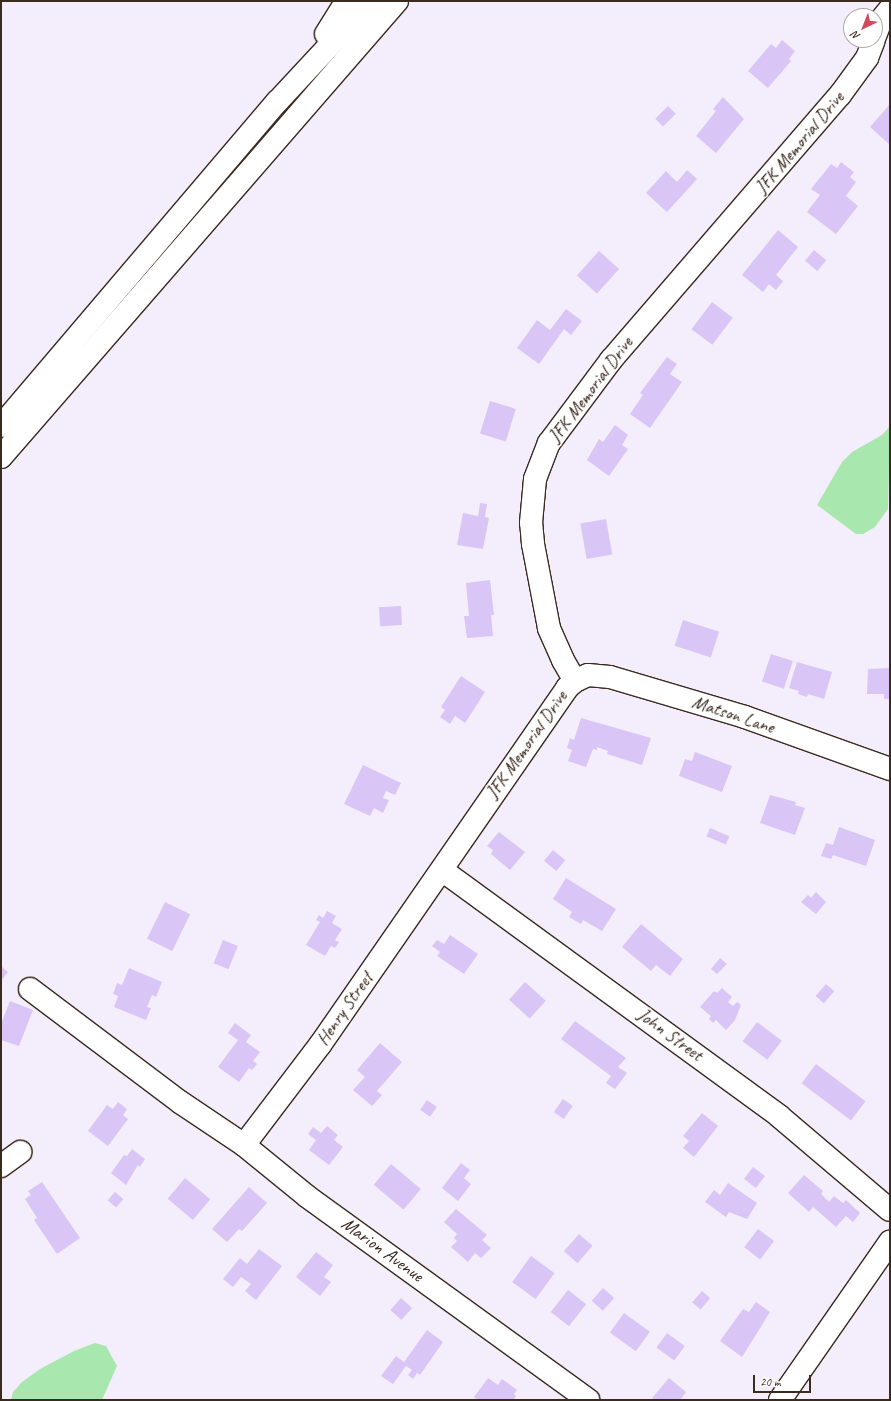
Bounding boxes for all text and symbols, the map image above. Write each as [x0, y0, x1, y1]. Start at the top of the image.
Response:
north arrow [843, 8, 883, 48]
text: N [848, 29, 863, 43]
street label: JFK Memorial Drive [751, 87, 849, 199]
street label: JFK Memorial Drive [544, 333, 638, 447]
street label: JFK Memorial Drive [481, 687, 573, 803]
street label: Matson Lane [689, 691, 777, 739]
street label: Henry Street [311, 968, 379, 1050]
street label: John Street [633, 1004, 707, 1066]
street label: Marion Avenue [337, 1213, 427, 1287]
scale bar [755, 1367, 813, 1393]
text: 20 m [760, 1374, 780, 1390]

